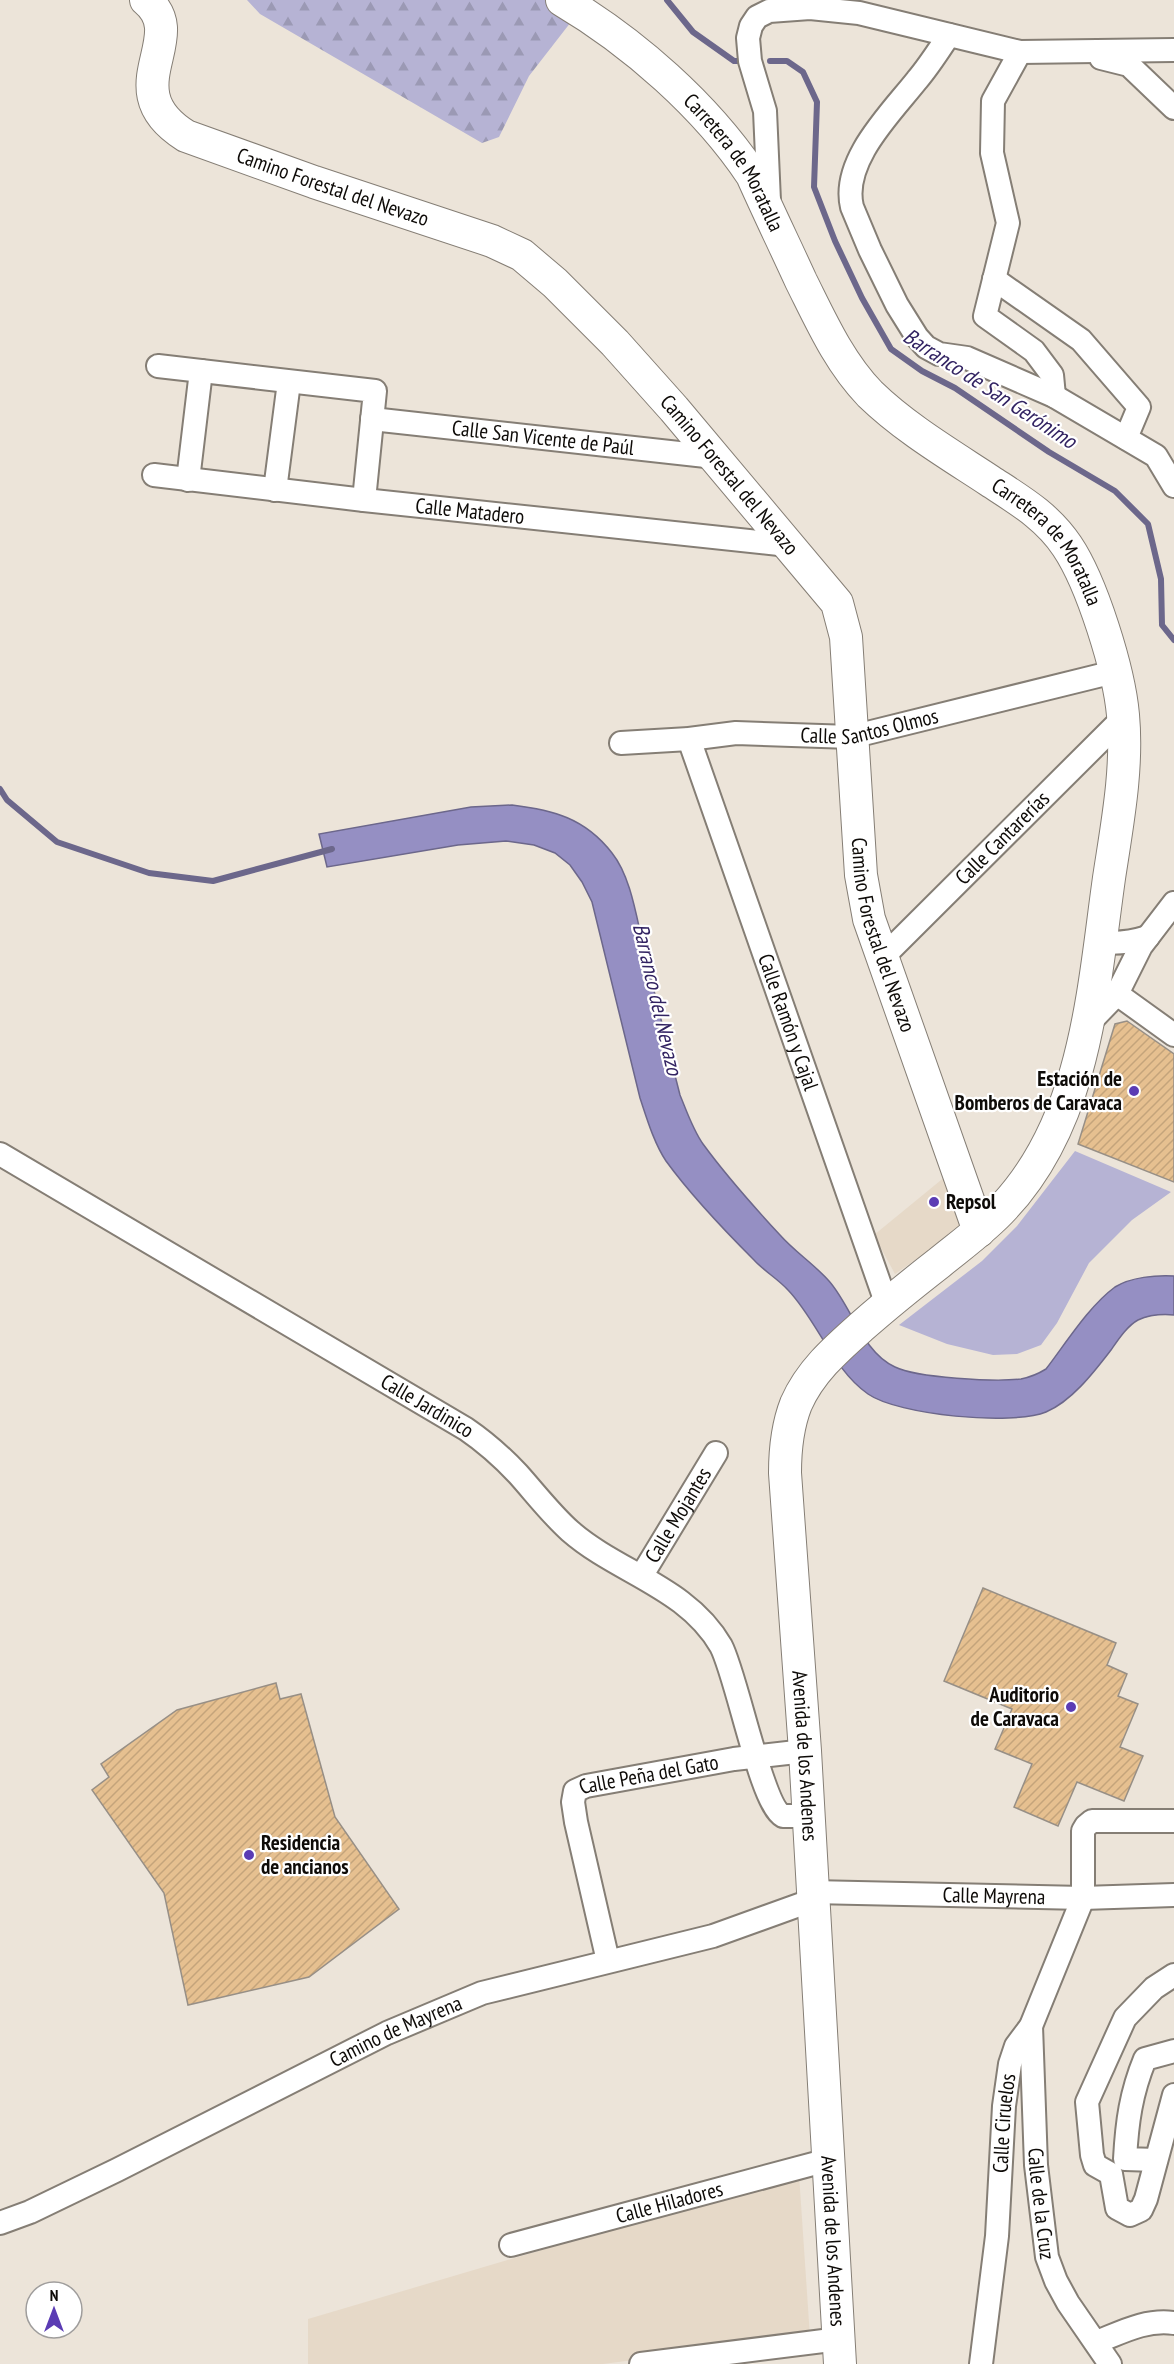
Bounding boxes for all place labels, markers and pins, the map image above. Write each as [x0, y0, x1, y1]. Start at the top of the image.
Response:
place label: Estación de Bomberos de Caravaca [955, 1065, 1122, 1116]
marker: Estación de Bomberos de Caravaca [1127, 1084, 1141, 1098]
place label: Repsol [946, 1188, 997, 1215]
marker: Repsol [927, 1195, 941, 1209]
place label: Auditorio de Caravaca [971, 1681, 1059, 1732]
marker: Auditorio de Caravaca [1064, 1700, 1078, 1714]
place label: Residencia de ancianos [261, 1829, 349, 1880]
marker: Residencia de ancianos [242, 1848, 256, 1862]

